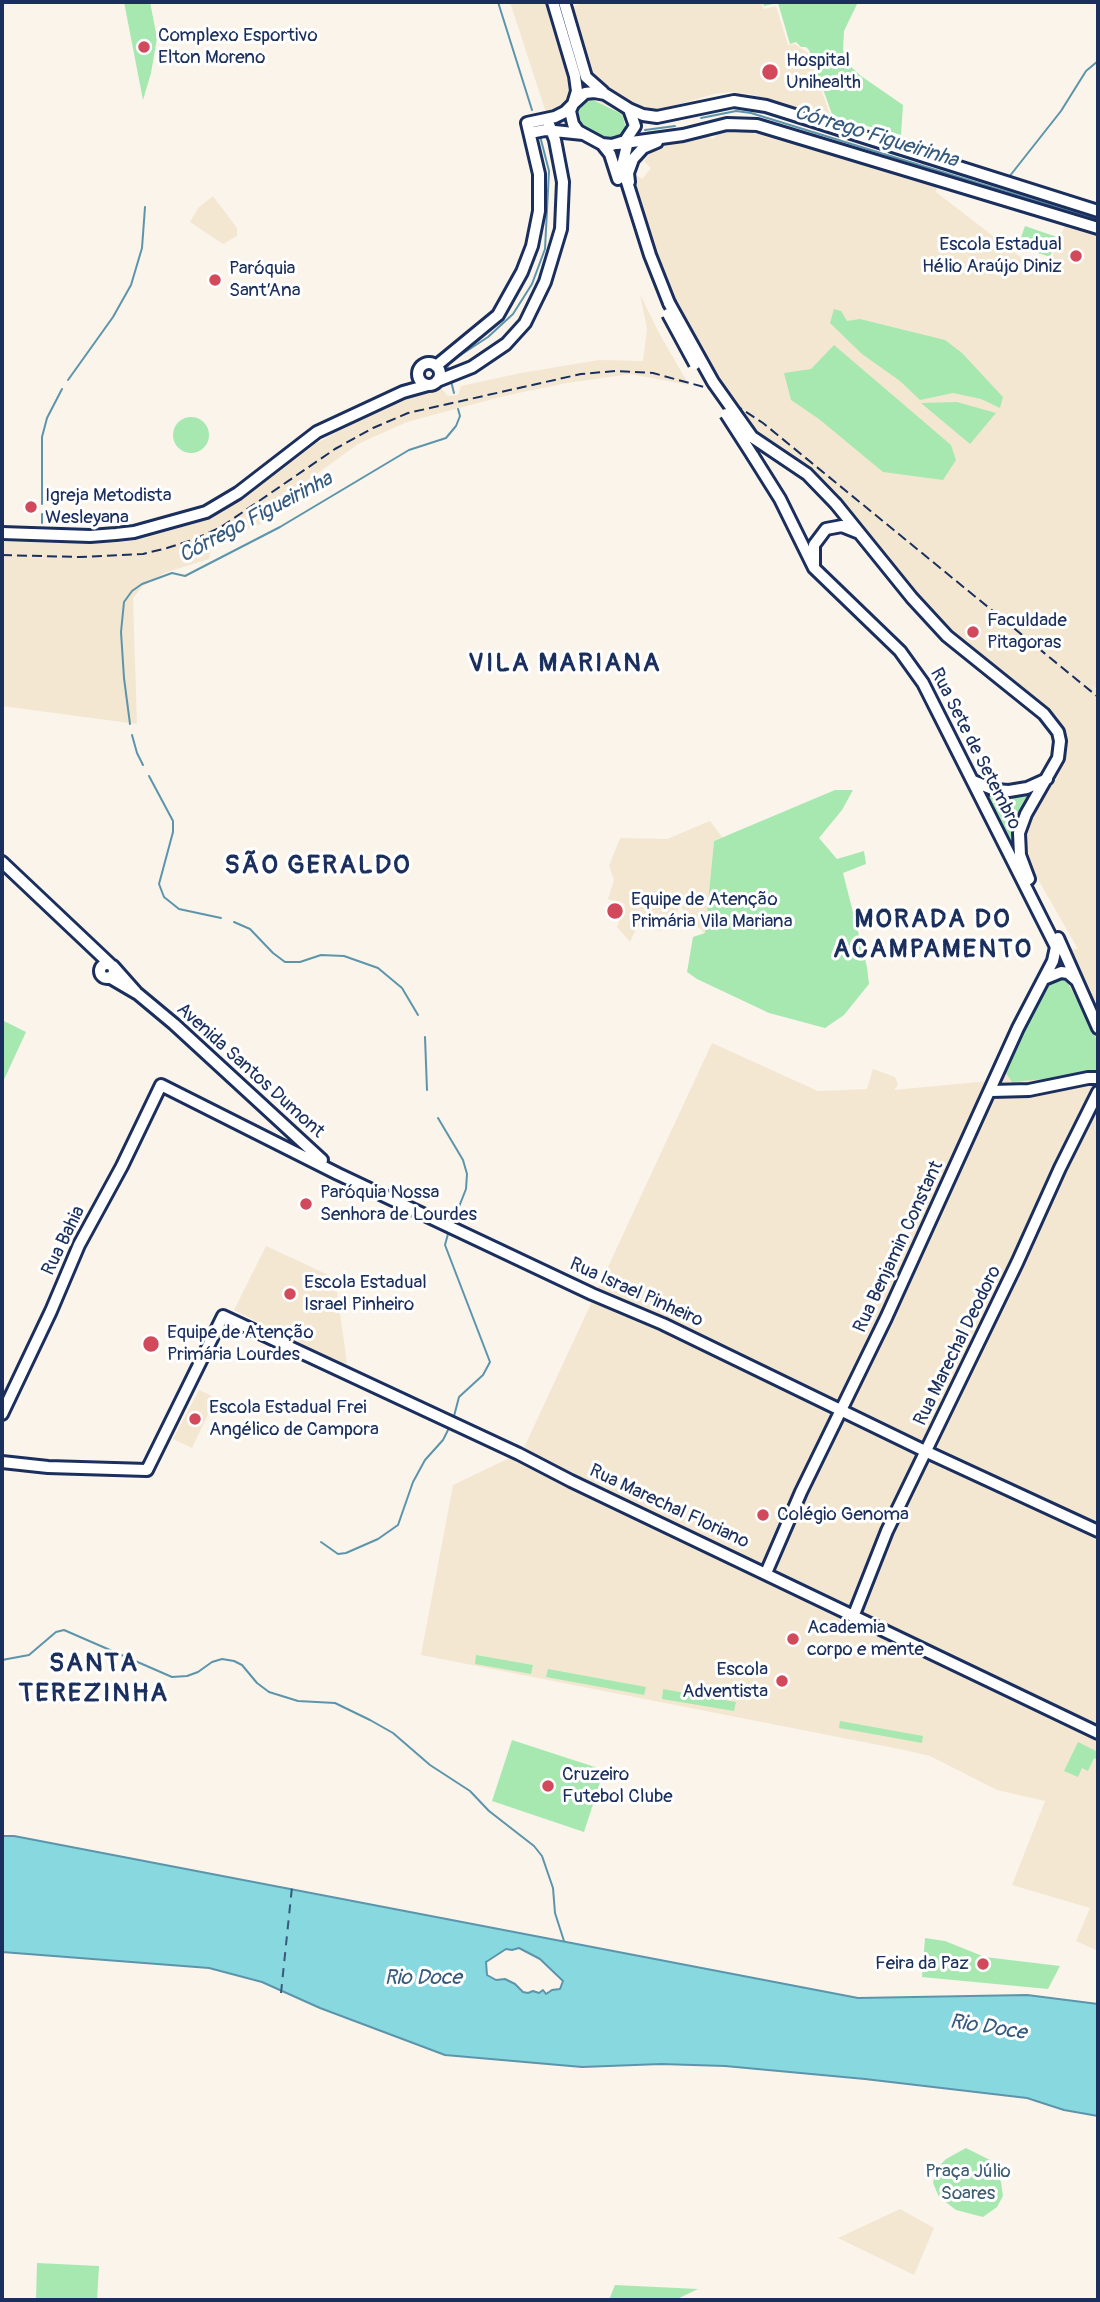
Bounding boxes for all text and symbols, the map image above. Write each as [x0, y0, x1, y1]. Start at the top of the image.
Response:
place label: Complexo Esportivo Elton Moreno [158, 25, 318, 69]
marker: Complexo Esportivo Elton Moreno [136, 39, 152, 55]
place label: Hospital Unihealth [786, 50, 861, 94]
marker: Hospital Unihealth [760, 62, 780, 82]
water label: Córrego Figueirinha [791, 100, 961, 174]
place label: Escola Estadual Hélio Araújo Diniz [922, 234, 1062, 278]
marker: Escola Estadual Hélio Araújo Diniz [1068, 248, 1084, 264]
place label: Paróquia Sant’Ana [229, 258, 301, 302]
marker: Paróquia Sant’Ana [207, 272, 223, 288]
water label: Córrego Figueirinha [175, 467, 337, 569]
place label: Igreja Metodista Wesleyana [45, 485, 172, 529]
marker: Igreja Metodista Wesleyana [23, 499, 39, 515]
place label: Faculdade Pitagoras [987, 610, 1067, 654]
marker: Faculdade Pitagoras [965, 624, 981, 640]
district label: VILA MARIANA [470, 648, 660, 680]
street label: Rua Sete de Setembro [924, 664, 1026, 834]
district label: SÃO GERALDO [226, 850, 410, 882]
place label: Equipe de Atenção Primária Vila Mariana [631, 889, 792, 933]
marker: Equipe de Atenção Primária Vila Mariana [605, 901, 625, 921]
district label: MORADA DO ACAMPAMENTO [834, 904, 1032, 965]
street label: Avenida Santos Dumont [171, 999, 329, 1143]
street label: Rua Benjamin Constant [849, 1157, 949, 1337]
place label: Paróquia Nossa Senhora de Lourdes [320, 1182, 477, 1226]
marker: Paróquia Nossa Senhora de Lourdes [298, 1196, 314, 1212]
street label: Rua Bahia [37, 1203, 91, 1279]
street label: Rua Israel Pinheiro [566, 1253, 706, 1333]
street label: Rua Marechal Deodoro [909, 1262, 1007, 1430]
place label: Escola Estadual Israel Pinheiro [304, 1272, 427, 1316]
marker: Escola Estadual Israel Pinheiro [282, 1286, 298, 1302]
place label: Equipe de Atenção Primária Lourdes [167, 1322, 314, 1366]
marker: Equipe de Atenção Primária Lourdes [141, 1334, 161, 1354]
place label: Escola Estadual Frei Angélico de Campora [209, 1397, 379, 1441]
marker: Escola Estadual Frei Angélico de Campora [187, 1411, 203, 1427]
street label: Rua Marechal Floriano [585, 1460, 753, 1554]
place label: Colégio Genoma [777, 1504, 909, 1526]
marker: Colégio Genoma [755, 1507, 771, 1523]
place label: Academia corpo e mente [807, 1617, 924, 1661]
marker: Academia corpo e mente [785, 1631, 801, 1647]
district label: SANTA TEREZINHA [20, 1648, 168, 1710]
place label: Escola Adventista [682, 1659, 768, 1703]
marker: Escola Adventista [774, 1673, 790, 1689]
place label: Cruzeiro Futebol Clube [562, 1764, 673, 1808]
marker: Cruzeiro Futebol Clube [540, 1778, 556, 1794]
place label: Feira da Paz [875, 1953, 969, 1975]
marker: Feira da Paz [975, 1956, 991, 1972]
water label: Rio Doce [384, 1966, 462, 1992]
water label: Rio Doce [948, 2010, 1028, 2046]
park label: Praça Júlio Soares [925, 2161, 1011, 2205]

